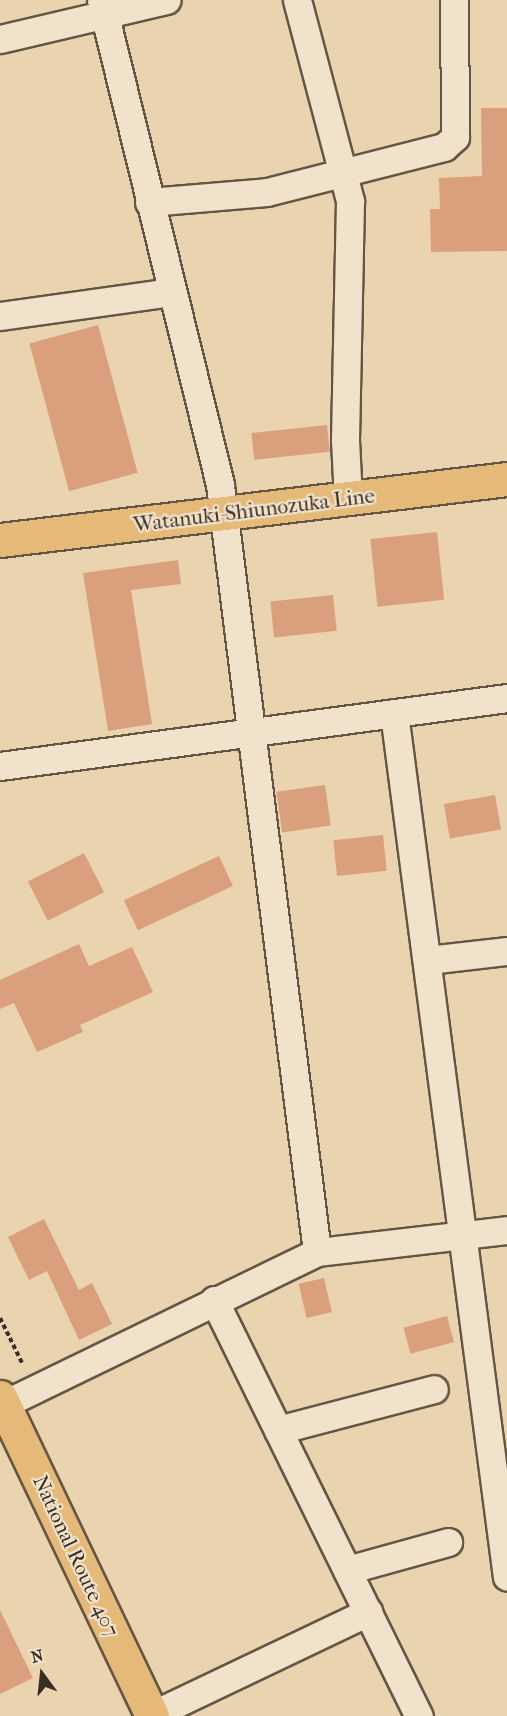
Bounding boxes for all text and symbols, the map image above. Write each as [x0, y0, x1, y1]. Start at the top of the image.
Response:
street label: Watanuki-Shiunozuka Line [132, 483, 376, 537]
street label: National Route 407 [28, 1471, 124, 1641]
north arrow [12, 1644, 72, 1704]
text: N [29, 1645, 46, 1667]

